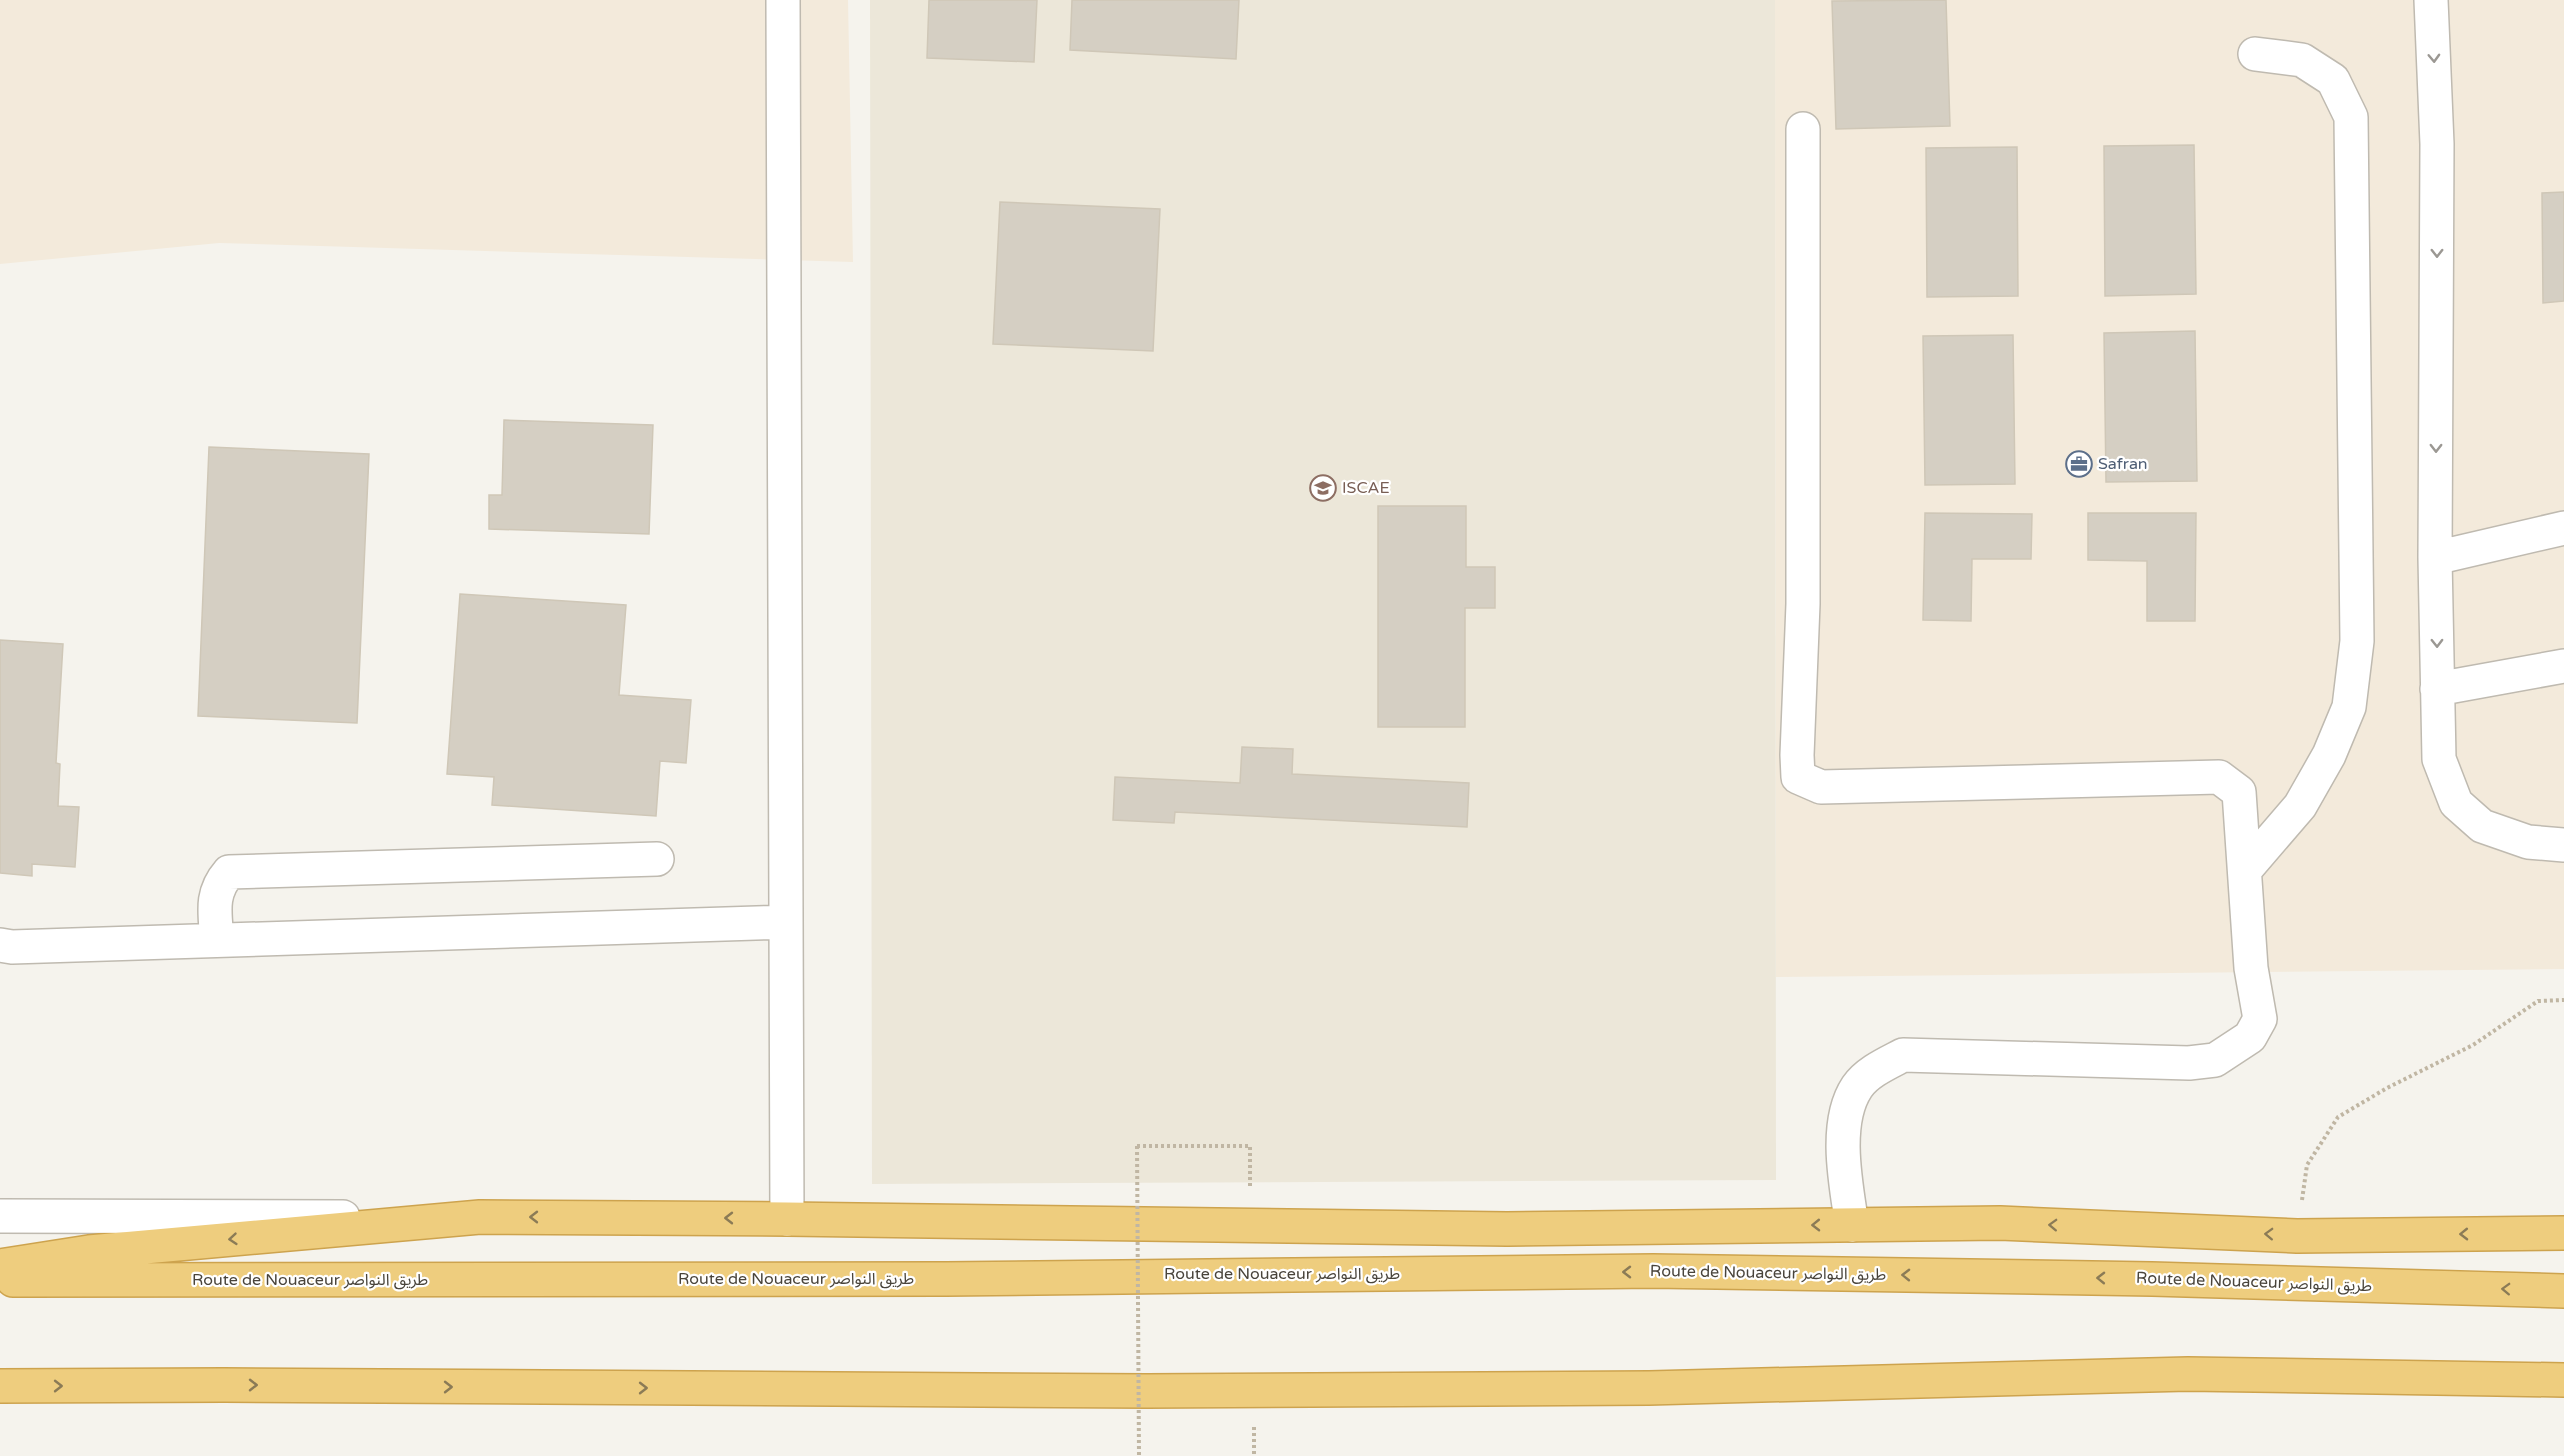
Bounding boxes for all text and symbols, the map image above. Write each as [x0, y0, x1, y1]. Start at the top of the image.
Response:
one-way arrow [2427, 54, 2440, 63]
one-way arrow [2431, 249, 2443, 258]
one-way arrow [2430, 444, 2442, 453]
office icon: Safran [2064, 449, 2094, 479]
place label: Safran [2098, 454, 2148, 474]
school or university icon: ISCAE [1308, 473, 1338, 503]
place label: ISCAE [1342, 478, 1390, 498]
one-way arrow [2431, 639, 2443, 648]
one-way arrow [529, 1211, 538, 1223]
one-way arrow [724, 1212, 733, 1224]
one-way arrow [1811, 1219, 1820, 1232]
one-way arrow [2048, 1219, 2057, 1232]
one-way arrow [2264, 1228, 2273, 1241]
one-way arrow [2459, 1228, 2468, 1240]
one-way arrow [228, 1232, 238, 1245]
street label: Route de Nouaceur طريق النواصر [1650, 1261, 1886, 1285]
street label: Route de Nouaceur طريق النواصر [1164, 1264, 1400, 1284]
one-way arrow [1622, 1265, 1631, 1278]
street label: Route de Nouaceur طريق النواصر [2136, 1268, 2373, 1296]
street label: Route de Nouaceur طريق النواصر [678, 1269, 914, 1289]
one-way arrow [1901, 1269, 1910, 1281]
street label: Route de Nouaceur طريق النواصر [192, 1270, 428, 1290]
one-way arrow [2096, 1272, 2105, 1284]
one-way arrow [2501, 1283, 2510, 1295]
one-way arrow [249, 1379, 258, 1391]
one-way arrow [54, 1380, 63, 1392]
one-way arrow [444, 1381, 453, 1393]
one-way arrow [639, 1382, 648, 1394]

